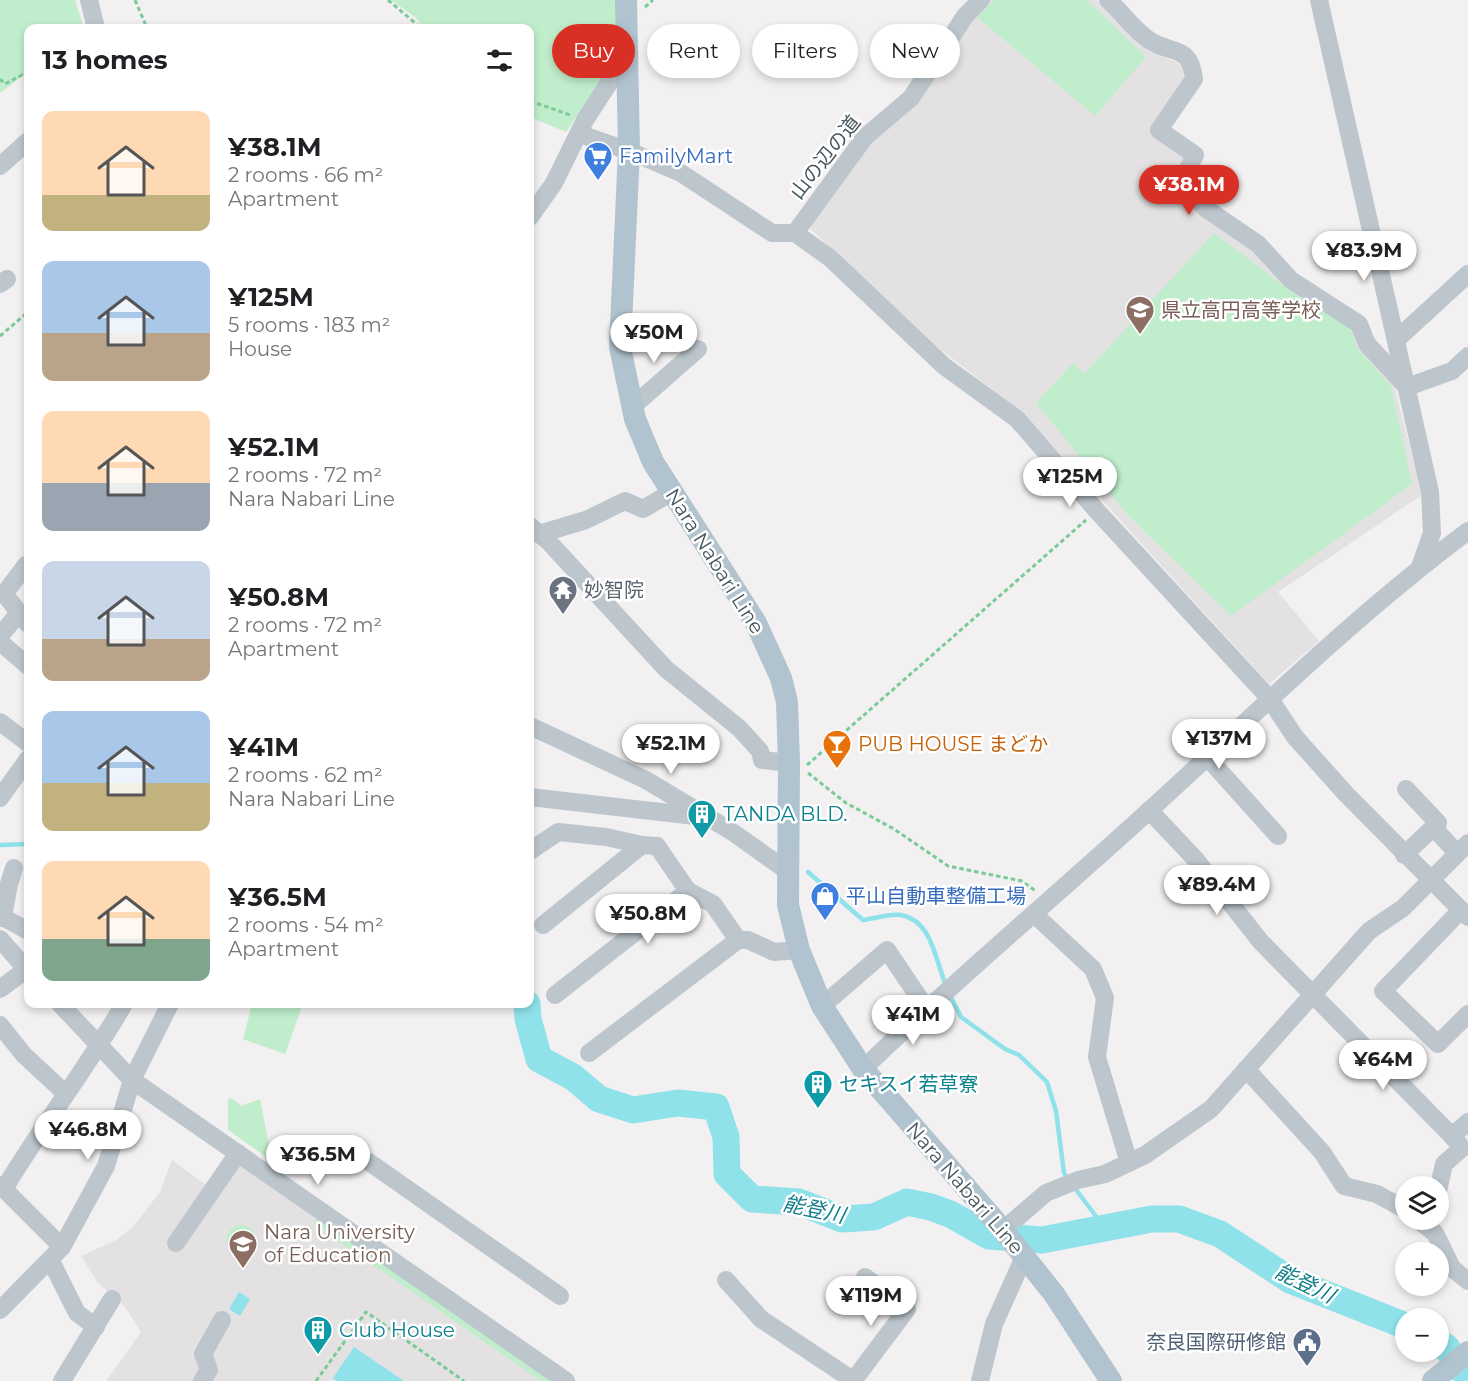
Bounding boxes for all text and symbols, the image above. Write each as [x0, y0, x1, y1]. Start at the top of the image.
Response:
chip: Buy [552, 24, 635, 78]
chip: Rent [647, 24, 740, 78]
chip: Filters [752, 24, 858, 78]
chip: New [870, 24, 960, 78]
text: 13 homes [42, 44, 168, 76]
icon: filters [483, 44, 516, 77]
street label: 山の辺の道 [785, 110, 865, 204]
text: ¥38.1M [228, 131, 322, 163]
icon: home [90, 135, 162, 207]
supermarket icon: FamilyMart [582, 140, 614, 182]
place label: FamilyMart [619, 144, 733, 168]
text: 2 rooms · 66 m² [228, 163, 383, 187]
pin: ¥38.1M [1140, 165, 1238, 216]
text: ¥38.1M [1153, 172, 1225, 196]
text: Apartment [228, 187, 339, 211]
pin: ¥83.9M [1315, 231, 1413, 282]
text: ¥83.9M [1326, 238, 1402, 262]
text: ¥125M [228, 281, 314, 313]
icon: home [90, 285, 162, 357]
school or university icon: 県立高円高等学校 [1124, 294, 1156, 336]
place label: 県立高円高等学校 [1161, 298, 1321, 322]
text: 5 rooms · 183 m² [228, 313, 390, 337]
pin: ¥50M [618, 313, 690, 364]
text: ¥50M [624, 320, 684, 344]
text: House [228, 337, 292, 361]
text: ¥52.1M [228, 431, 319, 463]
icon: home [90, 435, 162, 507]
pin: ¥125M [1028, 457, 1112, 508]
text: 2 rooms · 72 m² [228, 463, 382, 487]
text: ¥125M [1037, 464, 1103, 488]
street label: Nara Nabari Line [661, 484, 769, 638]
text: Nara Nabari Line [228, 487, 395, 511]
temple icon: 妙智院 [547, 574, 579, 616]
place label: 妙智院 [584, 578, 644, 602]
text: ¥50.8M [228, 581, 329, 613]
icon: home [90, 585, 162, 657]
text: 2 rooms · 72 m² [228, 613, 382, 637]
text: Apartment [228, 637, 339, 661]
pin: ¥137M [1177, 719, 1261, 770]
pin: ¥52.1M [622, 724, 720, 775]
text: ¥137M [1186, 726, 1252, 750]
bar icon: PUB HOUSE まどか [821, 728, 853, 770]
text: ¥41M [228, 731, 299, 763]
text: ¥52.1M [636, 731, 706, 755]
place label: PUB HOUSE まどか [858, 732, 1048, 756]
icon: home [90, 735, 162, 807]
text: 2 rooms · 62 m² [228, 763, 383, 787]
text: Nara Nabari Line [228, 787, 395, 811]
building icon: TANDA BLD. [686, 798, 718, 840]
place label: TANDA BLD. [723, 802, 848, 826]
pin: ¥89.4M [1168, 865, 1266, 916]
text: ¥89.4M [1178, 872, 1256, 896]
shop icon: 平山自動車整備工場 [809, 880, 841, 922]
text: ¥36.5M [228, 881, 327, 913]
place label: 平山自動車整備工場 [846, 884, 1026, 908]
icon: home [90, 885, 162, 957]
pin: ¥50.8M [599, 894, 697, 945]
text: ¥50.8M [609, 901, 687, 925]
text: 2 rooms · 54 m² [228, 913, 384, 937]
text: Apartment [228, 937, 339, 961]
pin: ¥41M [877, 995, 949, 1046]
text: ¥41M [886, 1002, 940, 1026]
pin: ¥64M [1347, 1040, 1419, 1091]
text: ¥64M [1353, 1047, 1413, 1071]
building icon: セキスイ若草寮 [802, 1068, 834, 1110]
place label: セキスイ若草寮 [839, 1072, 978, 1096]
pin: ¥46.8M [39, 1110, 137, 1161]
text: ¥46.8M [49, 1117, 127, 1141]
street label: Nara Nabari Line [901, 1117, 1029, 1259]
pin: ¥36.5M [269, 1135, 367, 1186]
text: ¥36.5M [280, 1142, 356, 1166]
map controls [1395, 1176, 1449, 1362]
button: layers [1395, 1176, 1449, 1230]
water label: 能登川 [781, 1190, 849, 1228]
place label: Nara University of Education [264, 1220, 415, 1267]
school or university icon: Nara University of Education [227, 1228, 259, 1270]
button: + [1395, 1242, 1449, 1296]
water label: 能登川 [1271, 1258, 1341, 1309]
pin: ¥119M [829, 1276, 913, 1327]
text: ¥119M [840, 1283, 902, 1307]
button: − [1395, 1308, 1449, 1362]
building icon: Club House [302, 1314, 334, 1356]
place label: Club House [339, 1318, 455, 1342]
public building icon: 奈良国際研修館 [1291, 1326, 1323, 1368]
place label: 奈良国際研修館 [1146, 1330, 1286, 1354]

